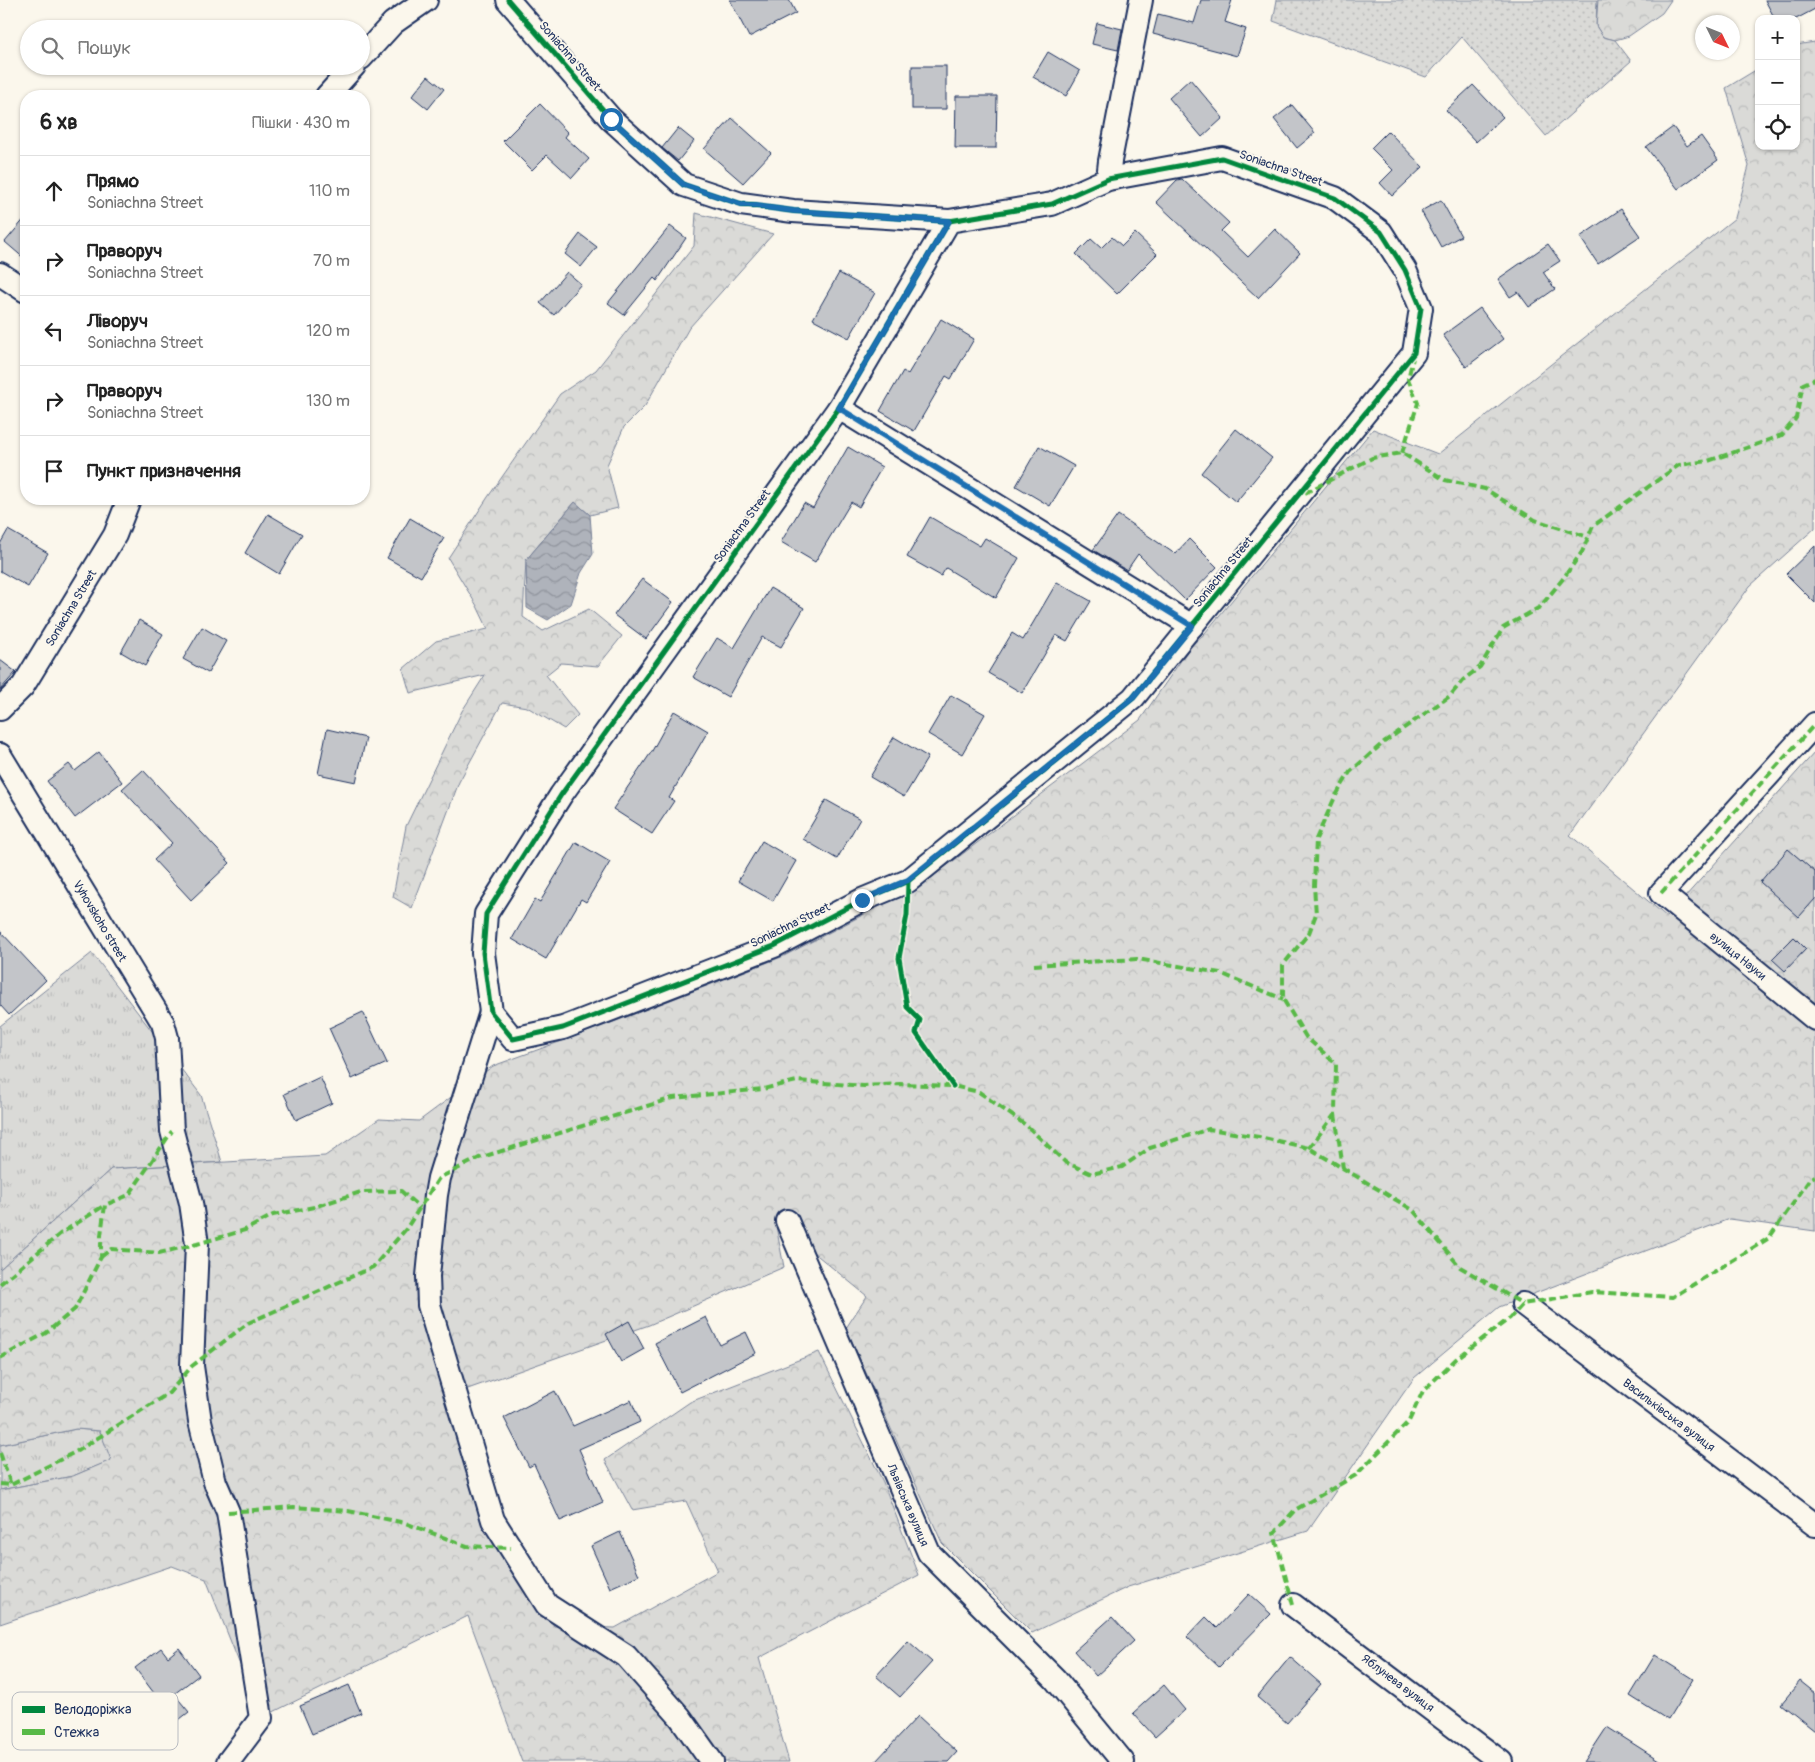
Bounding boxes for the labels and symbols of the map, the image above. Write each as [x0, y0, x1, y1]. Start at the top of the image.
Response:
north arrow [1695, 15, 1740, 60]
street label: Soniachna Street [535, 19, 604, 94]
route start [600, 108, 623, 131]
street label: Soniachna Street [1237, 147, 1325, 190]
street label: Soniachna Street [711, 487, 774, 566]
street label: Soniachna Street [1190, 534, 1257, 611]
street label: Soniachna Street [43, 567, 100, 649]
street label: Vyhovskoho street [69, 878, 130, 965]
route end [851, 889, 874, 912]
street label: Soniachna Street [748, 900, 833, 951]
street label: вулиця Науки [1706, 929, 1769, 984]
street label: Васильківська вулиця [1620, 1376, 1718, 1455]
street label: Львівська вулиця [883, 1461, 932, 1549]
street label: Яблунева вулиця [1358, 1651, 1437, 1716]
legend [12, 1692, 178, 1750]
text: Велодоріжка [54, 1701, 131, 1718]
text: Стежка [54, 1724, 99, 1741]

